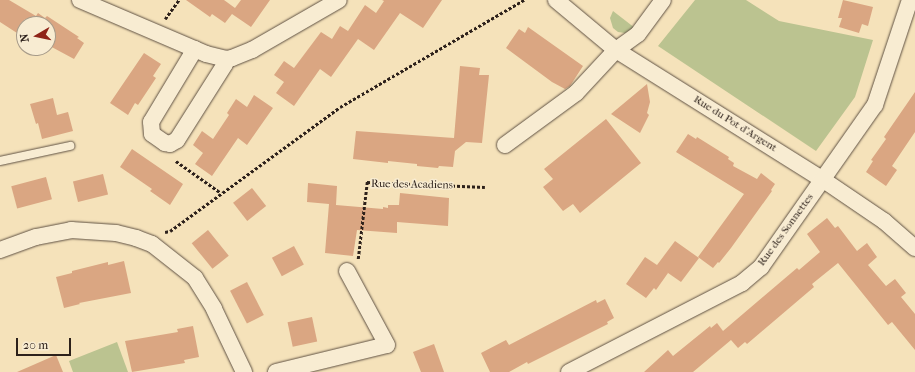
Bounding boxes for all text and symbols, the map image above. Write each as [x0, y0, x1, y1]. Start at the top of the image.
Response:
north arrow [16, 16, 56, 56]
text: N [18, 33, 32, 43]
street label: Rue du Pot d'Argent [691, 93, 779, 155]
street label: Rue des Acadiens [371, 178, 453, 192]
street label: Rue des Sonnettes [755, 191, 817, 269]
scale bar [18, 330, 73, 356]
text: 20 m [23, 338, 48, 352]

